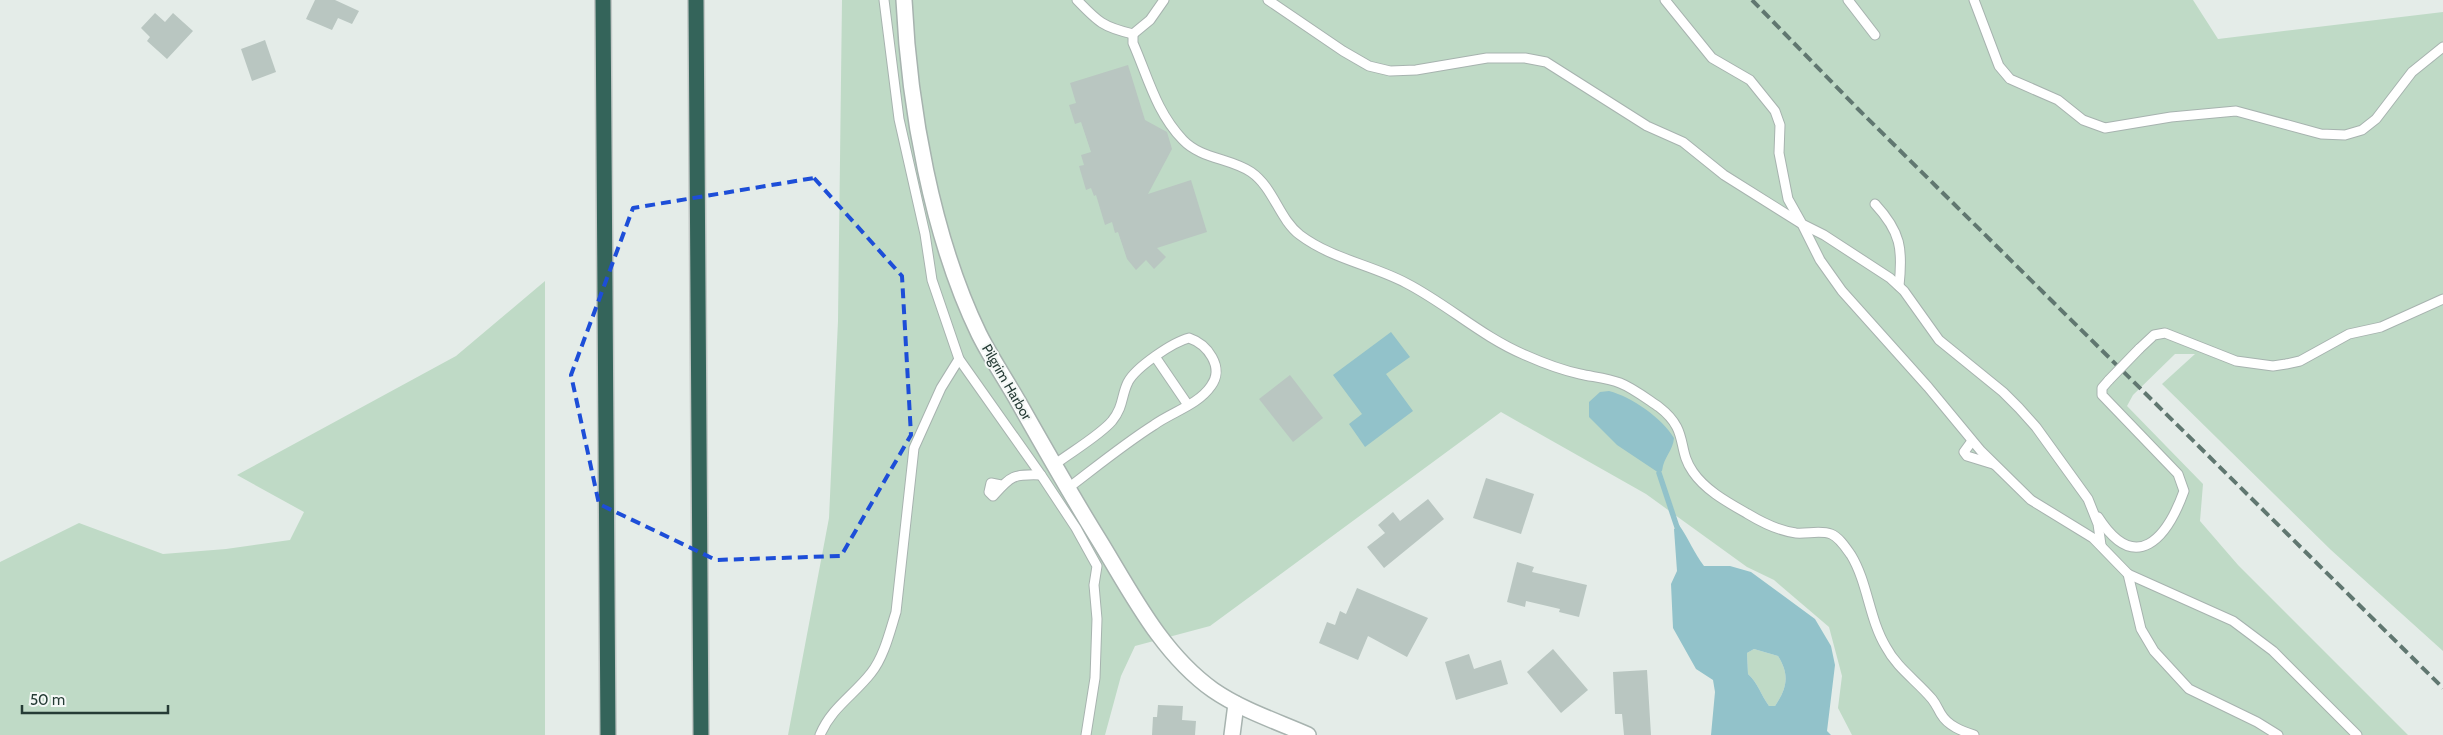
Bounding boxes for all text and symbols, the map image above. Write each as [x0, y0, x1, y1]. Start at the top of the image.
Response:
street label: Pilgrim Harbor [978, 341, 1036, 424]
scale bar [22, 682, 169, 714]
text: 50 m [30, 691, 65, 709]

